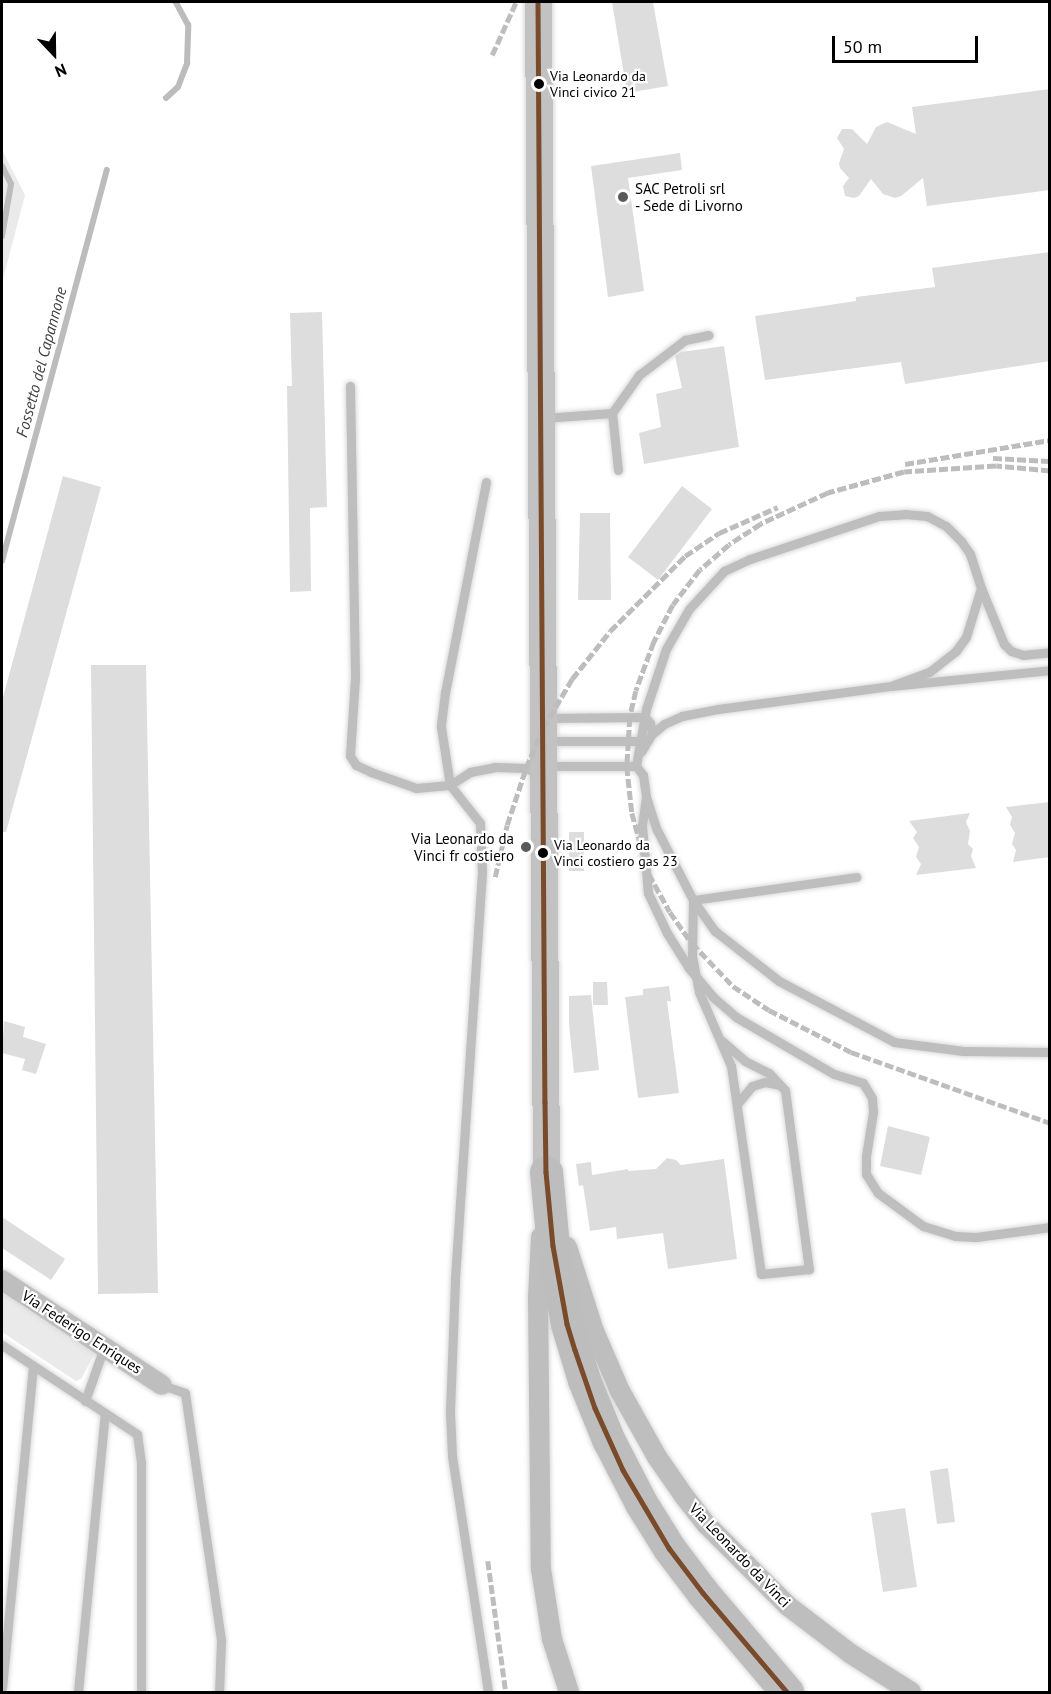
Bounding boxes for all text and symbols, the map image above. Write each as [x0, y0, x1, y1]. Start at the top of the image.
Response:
north arrow [24, 24, 84, 84]
scale bar [835, 24, 980, 62]
text: 50 m [843, 35, 882, 58]
text: N [52, 59, 69, 82]
place label: Via Leonardo da Vinci civico 21 [550, 68, 646, 100]
marker: Via Leonardo da Vinci civico 21 [533, 78, 545, 90]
place label: SAC Petroli srl - Sede di Livorno [635, 179, 744, 214]
marker: SAC Petroli srl - Sede di Livorno [616, 190, 630, 204]
water label: Fossetto del Capannone [12, 285, 70, 439]
place label: Via Leonardo da Vinci fr costiero [411, 829, 514, 864]
place label: Via Leonardo da Vinci costiero gas 23 [554, 837, 678, 870]
marker: Via Leonardo da Vinci fr costiero [519, 840, 533, 854]
marker: Via Leonardo da Vinci costiero gas 23 [537, 847, 549, 859]
street label: Via Federigo Enriques [19, 1286, 145, 1378]
street label: Via Leonardo da Vinci [686, 1499, 794, 1611]

